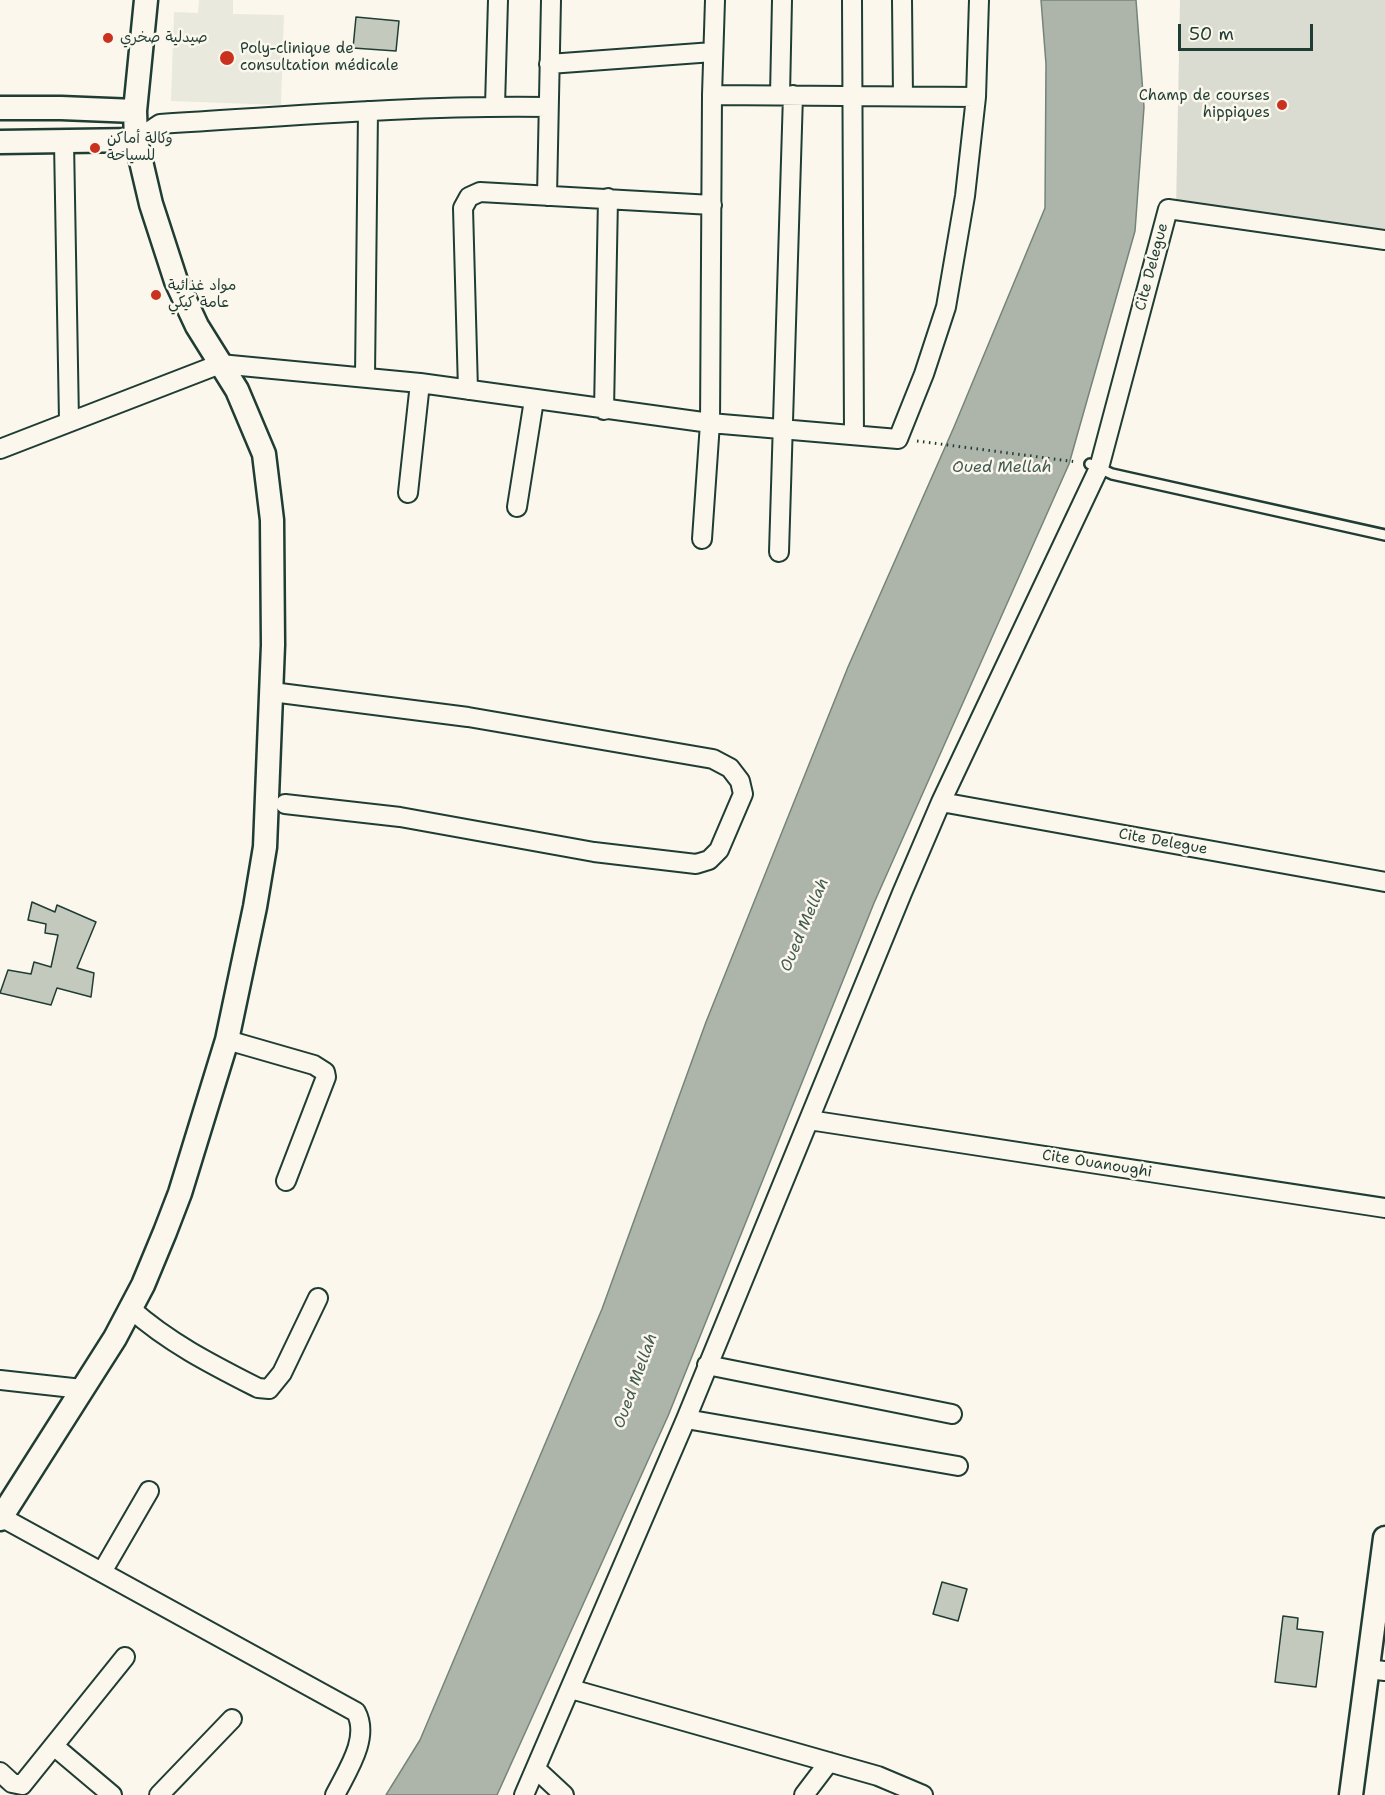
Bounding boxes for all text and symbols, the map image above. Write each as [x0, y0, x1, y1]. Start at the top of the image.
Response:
scale bar [1181, 12, 1316, 50]
text: 50 m [1189, 22, 1234, 46]
place label: صيدلية صخري [120, 29, 208, 47]
marker: صيدلية صخري [101, 31, 115, 45]
place label: Poly-clinique de consultation médicale [240, 40, 399, 75]
marker: Poly-clinique de consultation médicale [218, 49, 236, 67]
place label: Champ de courses hippiques [1139, 87, 1270, 122]
marker: Champ de courses hippiques [1275, 98, 1289, 112]
place label: وكالة أماكن للسياحة [107, 130, 173, 165]
marker: وكالة أماكن للسياحة [88, 141, 102, 155]
street label: Cite Delegue [1132, 221, 1172, 313]
place label: مواد غذائية عامة كيكي [168, 277, 236, 312]
marker: مواد غذائية عامة كيكي [149, 288, 163, 302]
water label: Oued Mellah [952, 458, 1052, 478]
street label: Cite Delegue [1117, 825, 1209, 859]
water label: Oued Mellah [777, 875, 833, 975]
street label: Cite Ouanoughi [1041, 1146, 1153, 1182]
water label: Oued Mellah [610, 1331, 662, 1431]

